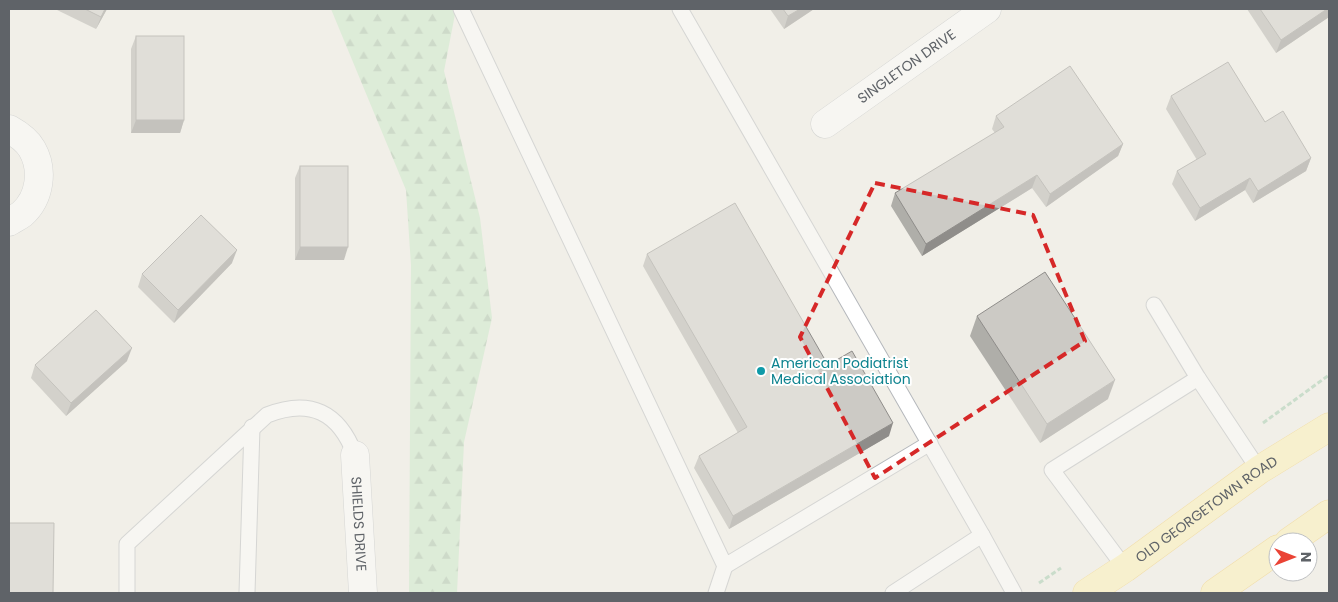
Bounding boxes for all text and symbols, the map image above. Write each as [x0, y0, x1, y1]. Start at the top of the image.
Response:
street label: SINGLETON DRIVE [853, 24, 960, 108]
place label: American Podiatrist Medical Association [771, 353, 911, 389]
marker: American Podiatrist Medical Association [755, 365, 767, 377]
street label: OLD GEORGETOWN ROAD [1131, 451, 1281, 567]
street label: SHIELDS DRIVE [346, 476, 372, 572]
north arrow [1268, 532, 1318, 582]
text: N [1296, 552, 1316, 562]

